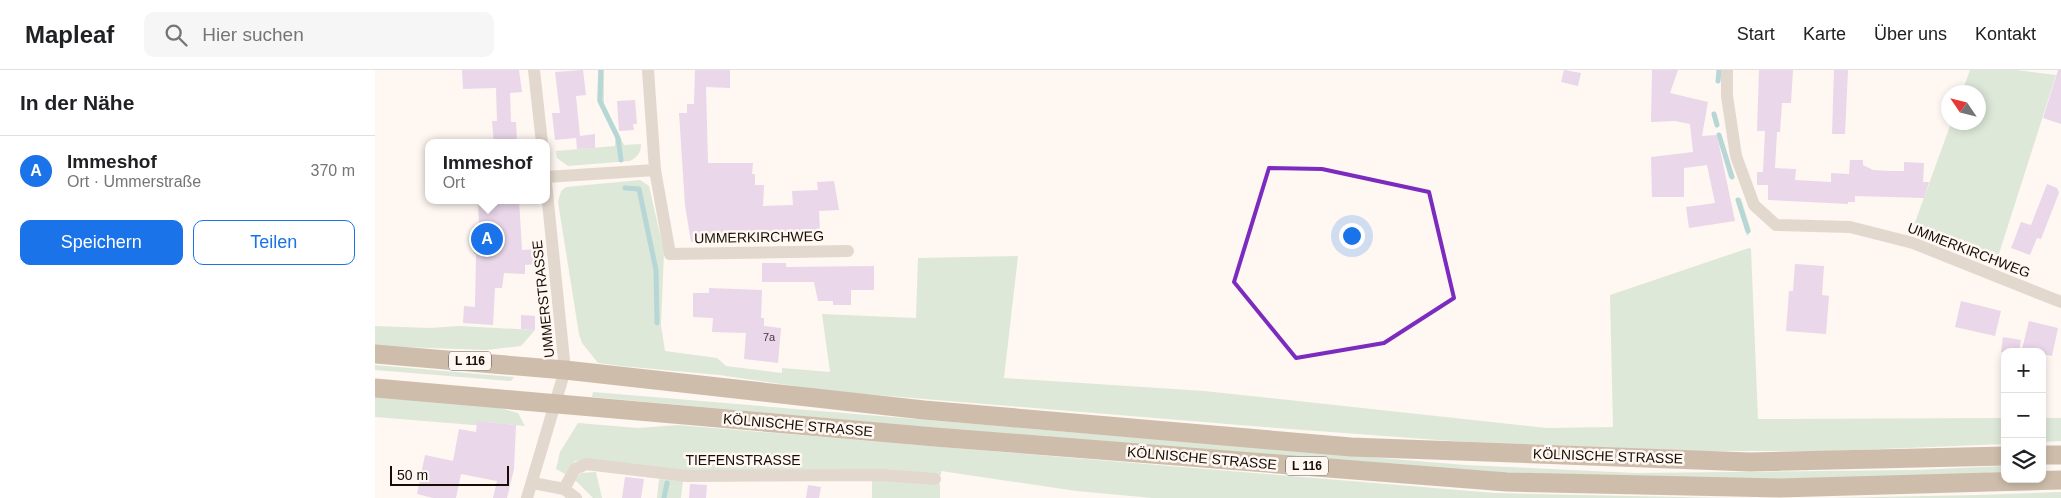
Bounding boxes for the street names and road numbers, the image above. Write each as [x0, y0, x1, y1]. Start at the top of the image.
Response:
street label: UMMERKIRCHWEG [1906, 219, 2032, 281]
street label: UMMERKIRCHWEG [694, 228, 824, 246]
street label: UMMERSTRASSE [529, 239, 557, 359]
road number: L 116 [449, 352, 491, 370]
street label: KÖLNISCHE STRASSE [723, 409, 874, 440]
street label: KÖLNISCHE STRASSE [1127, 442, 1278, 473]
street label: KÖLNISCHE STRASSE [1533, 444, 1683, 467]
street label: TIEFENSTRASSE [685, 452, 801, 468]
road number: L 116 [1286, 456, 1328, 476]

